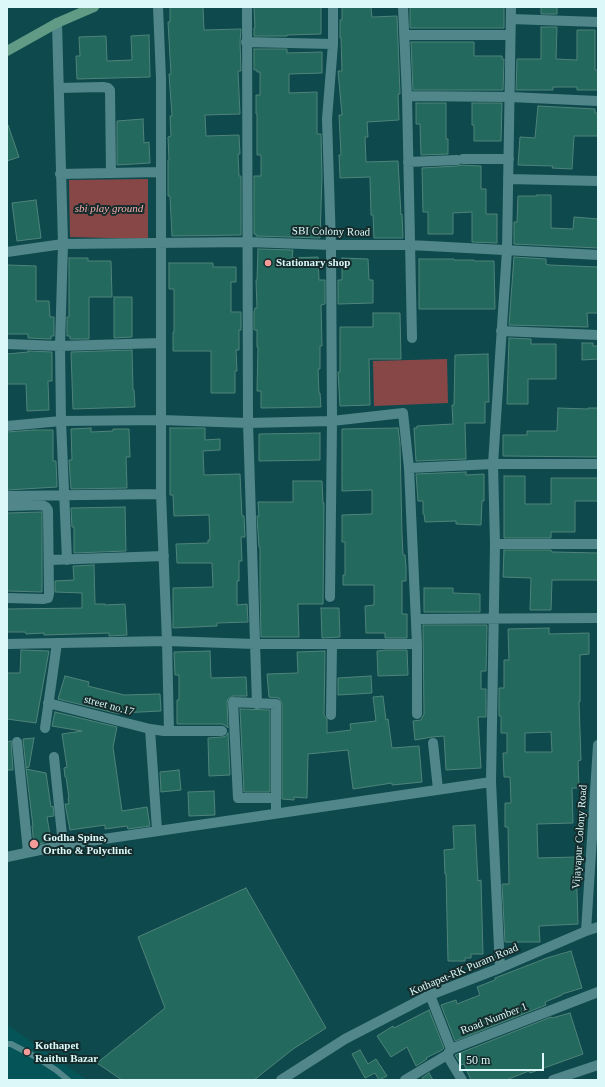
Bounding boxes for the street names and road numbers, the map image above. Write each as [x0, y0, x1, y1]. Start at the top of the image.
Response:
street label: SBI Colony Road [292, 225, 370, 239]
street label: street no.17 [83, 693, 135, 719]
street label: Vijayapur Colony Road [570, 784, 590, 890]
street label: Kothapet-RK Puram Road [408, 941, 520, 999]
street label: Road Number 1 [459, 1000, 529, 1038]

